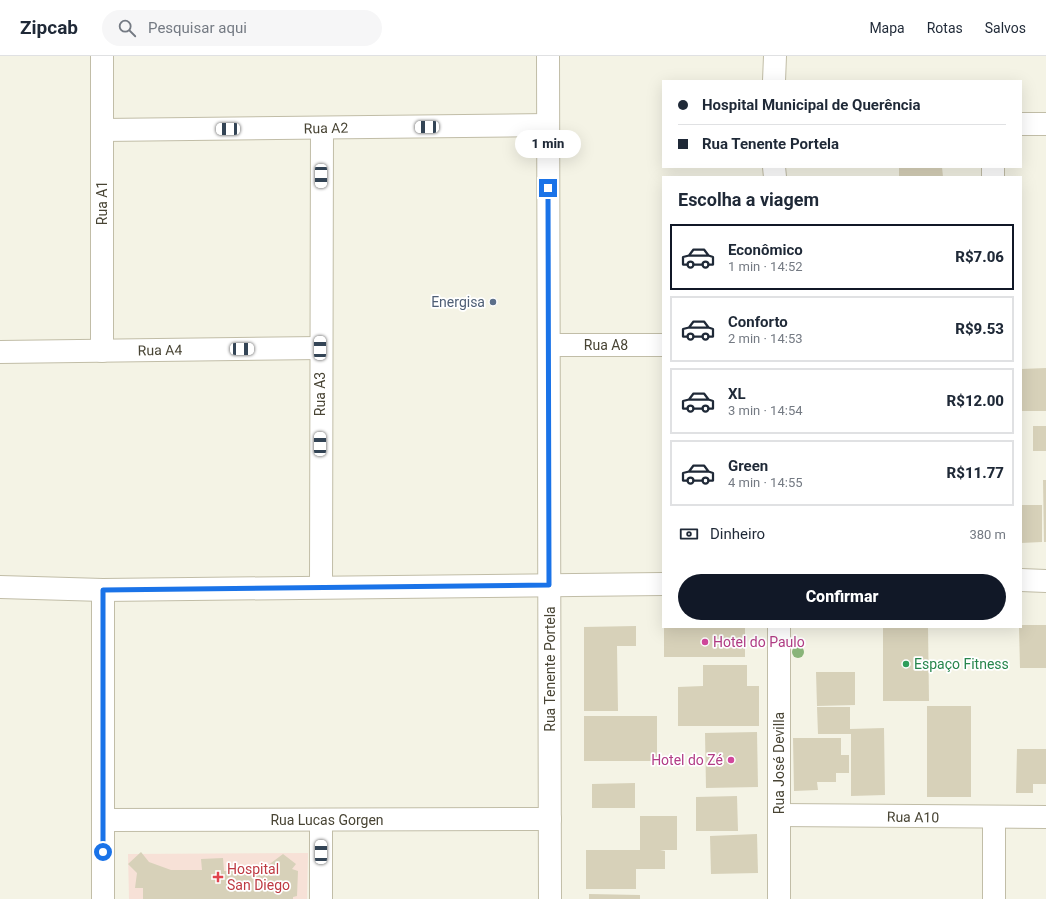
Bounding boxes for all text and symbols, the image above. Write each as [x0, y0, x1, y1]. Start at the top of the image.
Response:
search box [102, 10, 382, 46]
text: Zipcab [20, 16, 78, 39]
icon: search [116, 17, 138, 39]
text: Pesquisar aqui [148, 19, 247, 37]
text: Mapa [869, 20, 905, 36]
text: Rotas [927, 20, 963, 36]
text: Salvos [985, 20, 1026, 36]
text: Hospital Municipal de Querência [702, 96, 921, 114]
street label: Rua A2 [304, 120, 348, 136]
car [415, 121, 439, 133]
car [216, 123, 240, 135]
callout: 1 min [515, 130, 581, 158]
text: Rua Tenente Portela [702, 135, 839, 153]
text: 1 min [532, 136, 564, 151]
car [315, 164, 327, 188]
route end [539, 179, 557, 197]
street label: Rua A1 [94, 181, 110, 225]
text: Escolha a viagem [678, 189, 819, 210]
icon: car [680, 239, 716, 275]
text: Econômico [728, 241, 803, 259]
text: R$7.06 [955, 248, 1004, 266]
text: 1 min · 14:52 [728, 259, 803, 274]
place label: Energisa [431, 294, 485, 310]
marker: Energisa [488, 297, 498, 307]
icon: car [680, 311, 716, 347]
text: Conforto [728, 313, 788, 331]
text: R$9.53 [955, 320, 1004, 338]
text: 2 min · 14:53 [728, 331, 803, 346]
car [314, 336, 326, 360]
street label: Rua A8 [584, 337, 628, 353]
street label: Rua A4 [138, 342, 182, 358]
car [230, 343, 254, 355]
street label: Rua A3 [312, 372, 328, 416]
icon: car [680, 383, 716, 419]
text: XL [728, 385, 746, 403]
text: R$12.00 [947, 392, 1004, 410]
text: 3 min · 14:54 [728, 403, 803, 418]
car [314, 432, 326, 456]
icon: car [680, 455, 716, 491]
text: Green [728, 457, 768, 475]
text: R$11.77 [947, 464, 1004, 482]
text: 4 min · 14:55 [728, 475, 803, 490]
icon: cash [678, 523, 700, 545]
text: Dinheiro [710, 525, 765, 543]
text: 380 m [969, 527, 1006, 542]
button: Confirmar [678, 574, 1006, 620]
street label: Rua Tenente Portela [542, 606, 558, 732]
place label: Hotel do Paulo [713, 634, 805, 650]
marker: Hotel do Paulo [700, 637, 710, 647]
place label: Espaço Fitness [914, 656, 1009, 672]
marker: Espaço Fitness [901, 659, 911, 669]
street label: Rua José Devilla [771, 712, 787, 814]
place label: Hotel do Zé [651, 752, 723, 768]
marker: Hotel do Zé [726, 755, 736, 765]
street label: Rua A10 [887, 809, 939, 825]
street label: Rua Lucas Gorgen [270, 812, 384, 828]
car [315, 840, 327, 864]
route start [94, 843, 112, 861]
place label: Hospital San Diego [227, 861, 290, 893]
marker: Hospital San Diego [212, 871, 224, 883]

